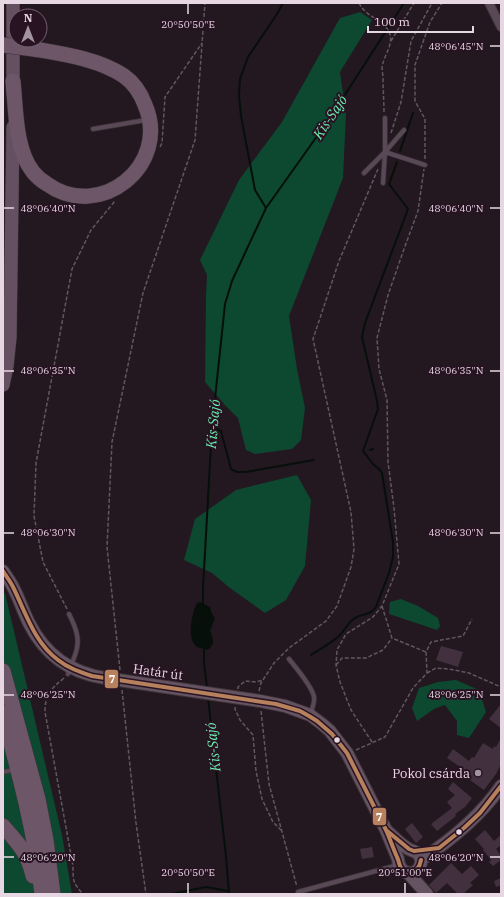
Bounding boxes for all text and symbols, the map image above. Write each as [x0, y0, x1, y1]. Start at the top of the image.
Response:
north arrow [8, 8, 48, 48]
scale bar [368, 8, 473, 34]
text: N [24, 11, 33, 25]
text: 100 m [374, 14, 410, 29]
text: 20°50'50"E [161, 18, 215, 31]
text: 48°06'45"N [429, 40, 484, 53]
water label: Kis-Sajó [308, 92, 351, 143]
text: 48°06'40"N [21, 202, 76, 215]
text: 48°06'40"N [429, 202, 484, 215]
text: 48°06'35"N [21, 364, 76, 377]
text: 48°06'35"N [429, 364, 484, 377]
water label: Kis-Sajó [202, 399, 224, 450]
text: 48°06'30"N [21, 526, 76, 539]
text: 48°06'30"N [429, 526, 484, 539]
street label: Határ út [132, 660, 184, 684]
line badge: 7 [104, 669, 119, 689]
text: 7 [109, 672, 115, 686]
text: 48°06'25"N [21, 688, 76, 701]
text: 48°06'25"N [429, 688, 484, 701]
water label: Kis-Sajó [201, 722, 225, 773]
unlabelled marker [332, 735, 342, 745]
place label: Pokol csárda [392, 765, 470, 782]
marker: Pokol csárda [473, 768, 483, 778]
line badge: 7 [372, 807, 387, 826]
text: 7 [376, 810, 382, 824]
unlabelled marker [454, 827, 464, 837]
text: 48°06'20"N [21, 851, 76, 864]
text: 48°06'20"N [429, 851, 484, 864]
text: 20°50'50"E [161, 866, 215, 879]
text: 20°51'00"E [378, 866, 432, 879]

